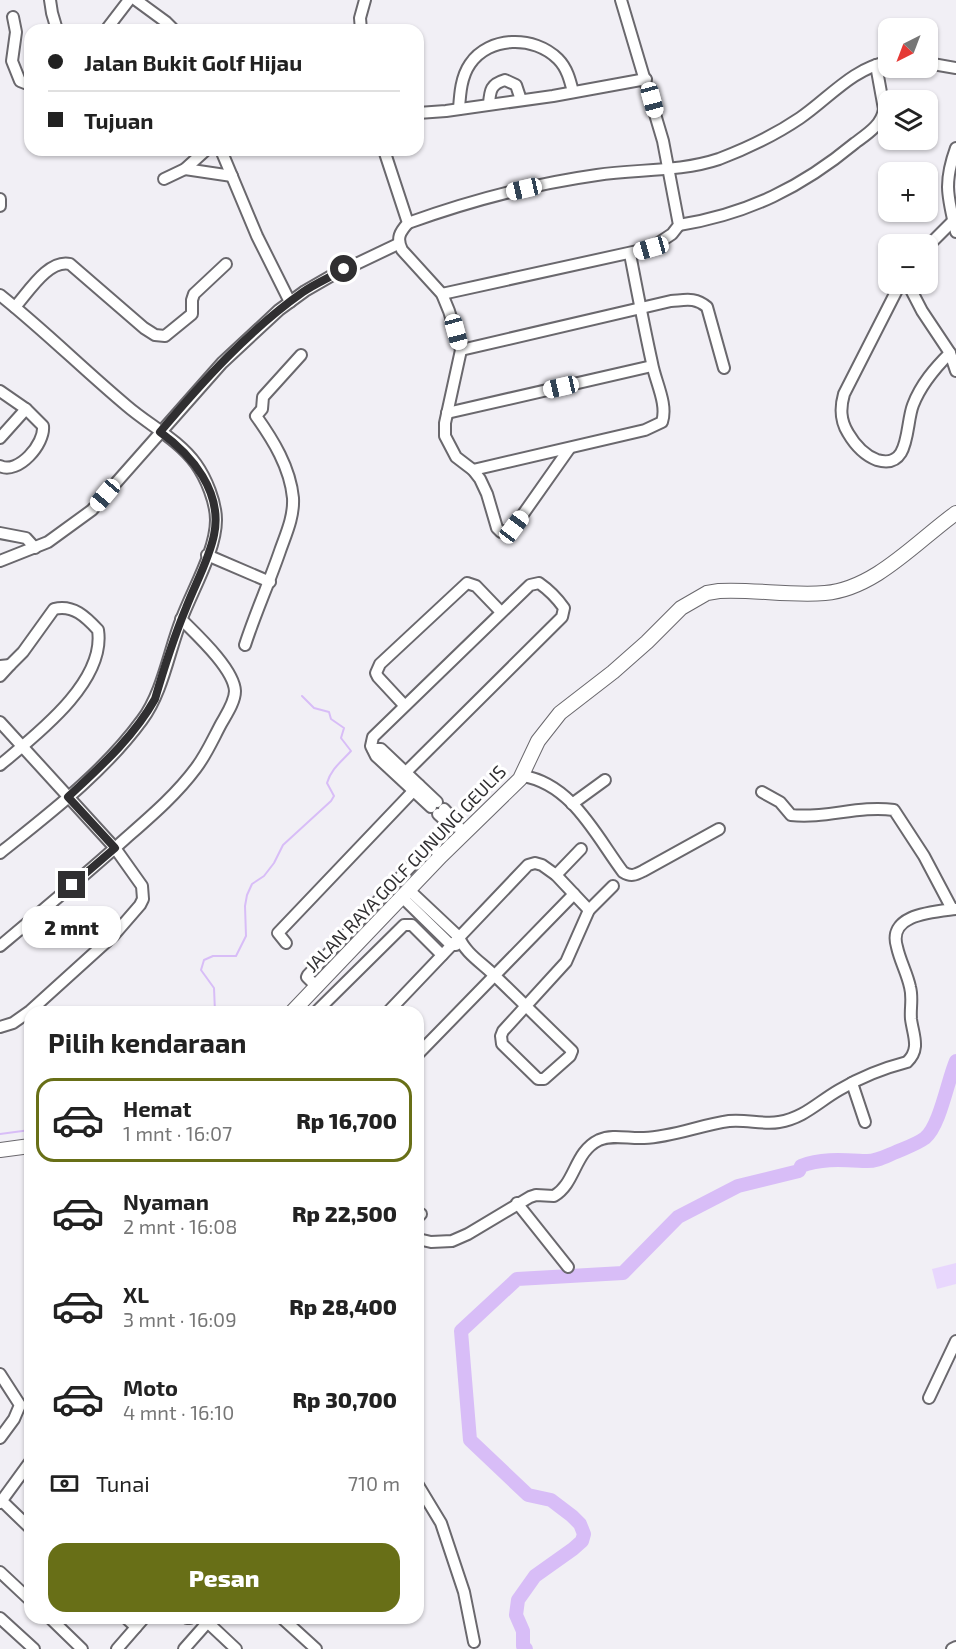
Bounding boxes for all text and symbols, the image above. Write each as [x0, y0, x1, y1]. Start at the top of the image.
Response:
north arrow [878, 18, 938, 78]
map controls [878, 18, 938, 294]
text: Jalan Bukit Golf Hijau [84, 49, 302, 75]
car [639, 80, 665, 120]
button: layers [878, 90, 938, 150]
text: Tujuan [84, 107, 153, 133]
button: + [878, 162, 938, 222]
car [504, 176, 544, 202]
car [631, 234, 671, 262]
button: − [878, 234, 938, 294]
route start [330, 255, 357, 282]
car [443, 312, 469, 352]
car [541, 374, 581, 400]
car [87, 475, 123, 515]
car [496, 507, 532, 547]
street label: JALAN RAYA GOLF GUNUNG GEULIS [300, 760, 510, 976]
route end [58, 871, 85, 898]
callout: 2 mnt [22, 906, 122, 948]
text: 2 mnt [44, 915, 99, 939]
text: Pilih kendaraan [48, 1026, 247, 1058]
icon: car [51, 1093, 105, 1147]
text: Hemat [123, 1095, 192, 1121]
text: Rp 16,700 [296, 1107, 397, 1133]
text: 1 mnt · 16:07 [123, 1121, 232, 1145]
icon: car [51, 1186, 105, 1240]
text: Nyaman [123, 1188, 209, 1214]
text: Rp 22,500 [292, 1200, 397, 1226]
text: 2 mnt · 16:08 [123, 1214, 237, 1238]
icon: car [51, 1279, 105, 1333]
text: XL [123, 1281, 149, 1307]
text: Rp 28,400 [289, 1293, 397, 1319]
text: 3 mnt · 16:09 [123, 1307, 237, 1331]
icon: car [51, 1372, 105, 1426]
text: Moto [123, 1374, 178, 1400]
text: Rp 30,700 [292, 1386, 397, 1412]
text: 4 mnt · 16:10 [123, 1400, 234, 1424]
icon: cash [48, 1467, 81, 1500]
text: Tunai [96, 1470, 150, 1496]
text: 710 m [348, 1471, 400, 1495]
button: Pesan [48, 1543, 400, 1612]

